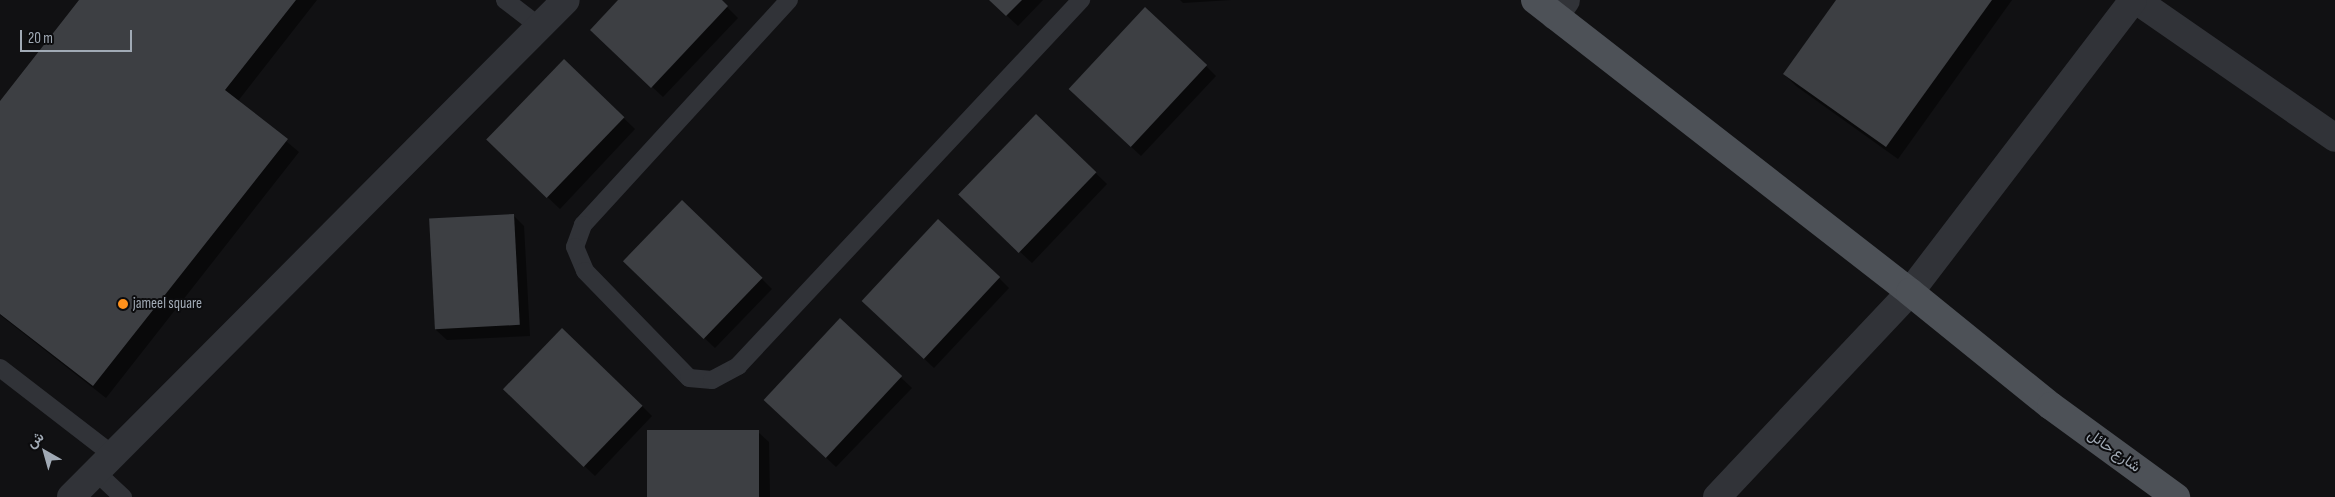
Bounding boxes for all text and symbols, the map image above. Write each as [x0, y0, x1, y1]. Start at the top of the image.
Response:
scale bar [22, 20, 135, 52]
text: 20 m [28, 29, 53, 48]
place label: jameel square [133, 295, 202, 313]
marker: jameel square [117, 298, 129, 310]
street label: شارع حائل [2084, 426, 2144, 476]
north arrow [20, 427, 70, 477]
text: ش [24, 428, 47, 452]

